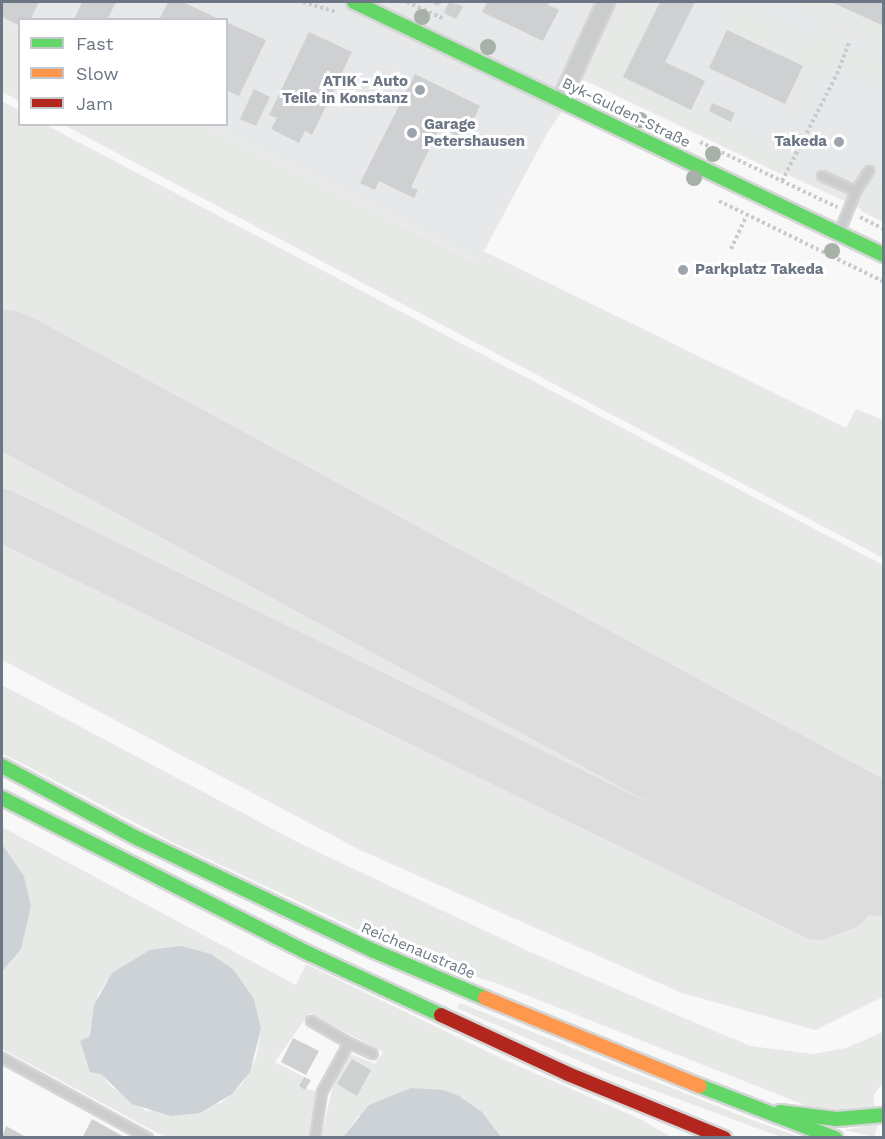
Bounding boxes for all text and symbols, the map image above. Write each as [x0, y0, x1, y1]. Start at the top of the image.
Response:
legend [18, 18, 228, 126]
text: Fast [76, 33, 113, 54]
text: Slow [76, 63, 119, 84]
place label: ATIK - Auto Teile in Konstanz [282, 72, 408, 107]
street label: Byk-Gulden-Straße [559, 74, 693, 152]
marker: ATIK - Auto Teile in Konstanz [413, 83, 427, 97]
text: Jam [76, 93, 113, 114]
place label: Garage Petershausen [424, 115, 525, 150]
marker: Garage Petershausen [405, 126, 419, 140]
place label: Takeda [774, 133, 827, 151]
marker: Takeda [832, 135, 846, 149]
place label: Parkplatz Takeda [695, 261, 824, 279]
marker: Parkplatz Takeda [676, 263, 690, 277]
street label: Reichenaustraße [358, 919, 478, 983]

